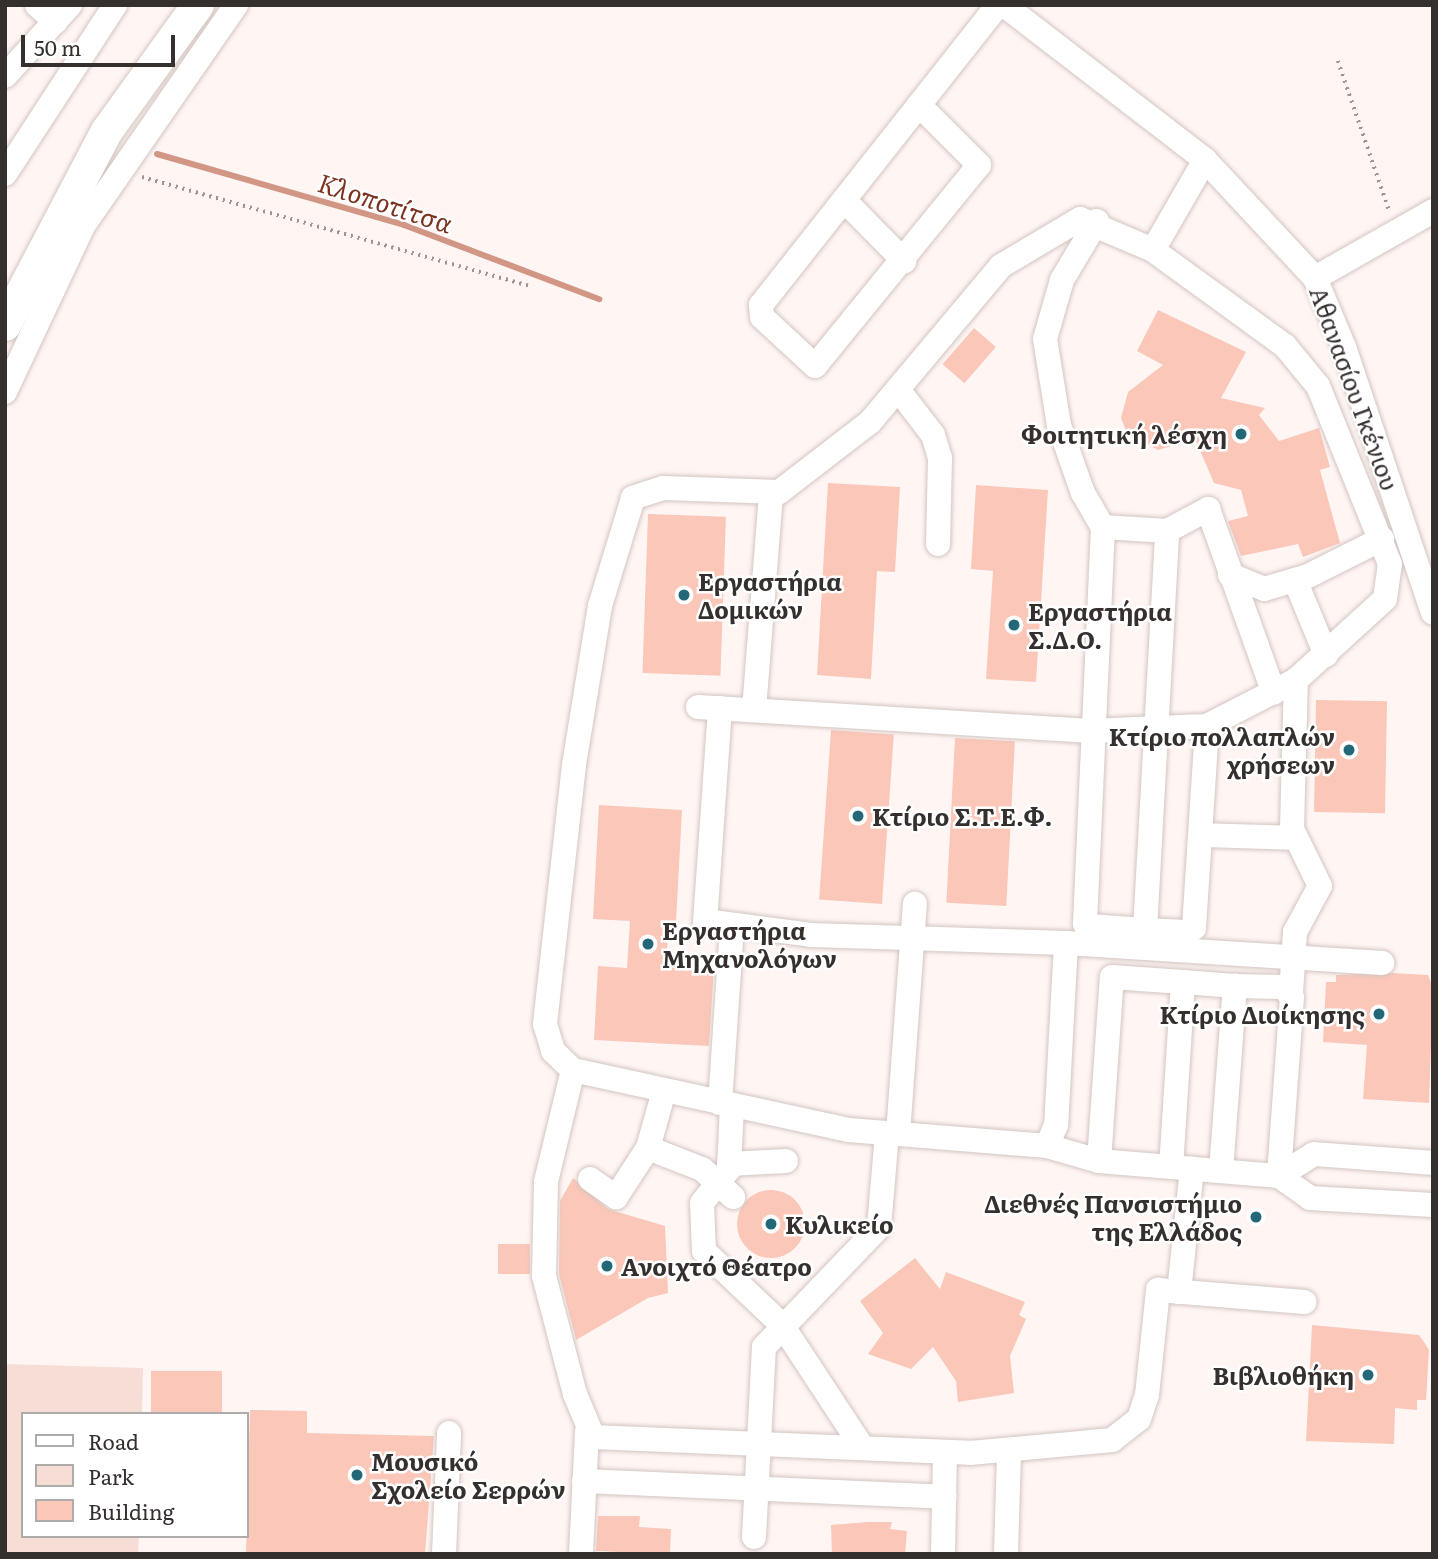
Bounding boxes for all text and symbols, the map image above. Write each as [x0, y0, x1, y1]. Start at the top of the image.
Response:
scale bar [24, 21, 178, 65]
text: 50 m [34, 31, 81, 62]
water label: Κλοποτίτσα [315, 166, 457, 238]
street label: Αθανασίου Γκένιου [1305, 282, 1405, 494]
place label: Φοιτητική λέσχη [1021, 420, 1227, 448]
marker: Φοιτητική λέσχη [1233, 426, 1249, 442]
place label: Εργαστήρια Δομικών [698, 567, 842, 623]
marker: Εργαστήρια Δομικών [676, 587, 692, 603]
place label: Εργαστήρια Σ.Δ.Ο. [1028, 597, 1172, 653]
marker: Εργαστήρια Σ.Δ.Ο. [1006, 617, 1022, 633]
place label: Κτίριο πολλαπλών χρήσεων [1109, 722, 1335, 778]
marker: Κτίριο πολλαπλών χρήσεων [1341, 742, 1357, 758]
place label: Κτίριο Σ.Τ.Ε.Φ. [872, 802, 1052, 830]
marker: Κτίριο Σ.Τ.Ε.Φ. [850, 808, 866, 824]
place label: Εργαστήρια Μηχανολόγων [662, 916, 837, 972]
marker: Εργαστήρια Μηχανολόγων [640, 936, 656, 952]
place label: Κτίριο Διοίκησης [1159, 1000, 1365, 1028]
marker: Κτίριο Διοίκησης [1371, 1006, 1387, 1022]
place label: Διεθνές Πανσιστήμιο της Ελλάδος [984, 1189, 1242, 1245]
marker: Διεθνές Πανσιστήμιο της Ελλάδος [1248, 1209, 1264, 1225]
place label: Κυλικείο [785, 1210, 894, 1238]
marker: Κυλικείο [763, 1216, 779, 1232]
place label: Ανοιχτό Θέατρο [621, 1252, 812, 1280]
marker: Ανοιχτό Θέατρο [599, 1258, 615, 1274]
place label: Βιβλιοθήκη [1213, 1361, 1354, 1389]
marker: Βιβλιοθήκη [1360, 1367, 1376, 1383]
legend [21, 1412, 248, 1538]
text: Road [88, 1425, 139, 1456]
place label: Μουσικό Σχολείο Σερρών [371, 1447, 566, 1503]
text: Park [88, 1460, 134, 1491]
marker: Μουσικό Σχολείο Σερρών [349, 1467, 365, 1483]
text: Building [88, 1495, 174, 1526]

